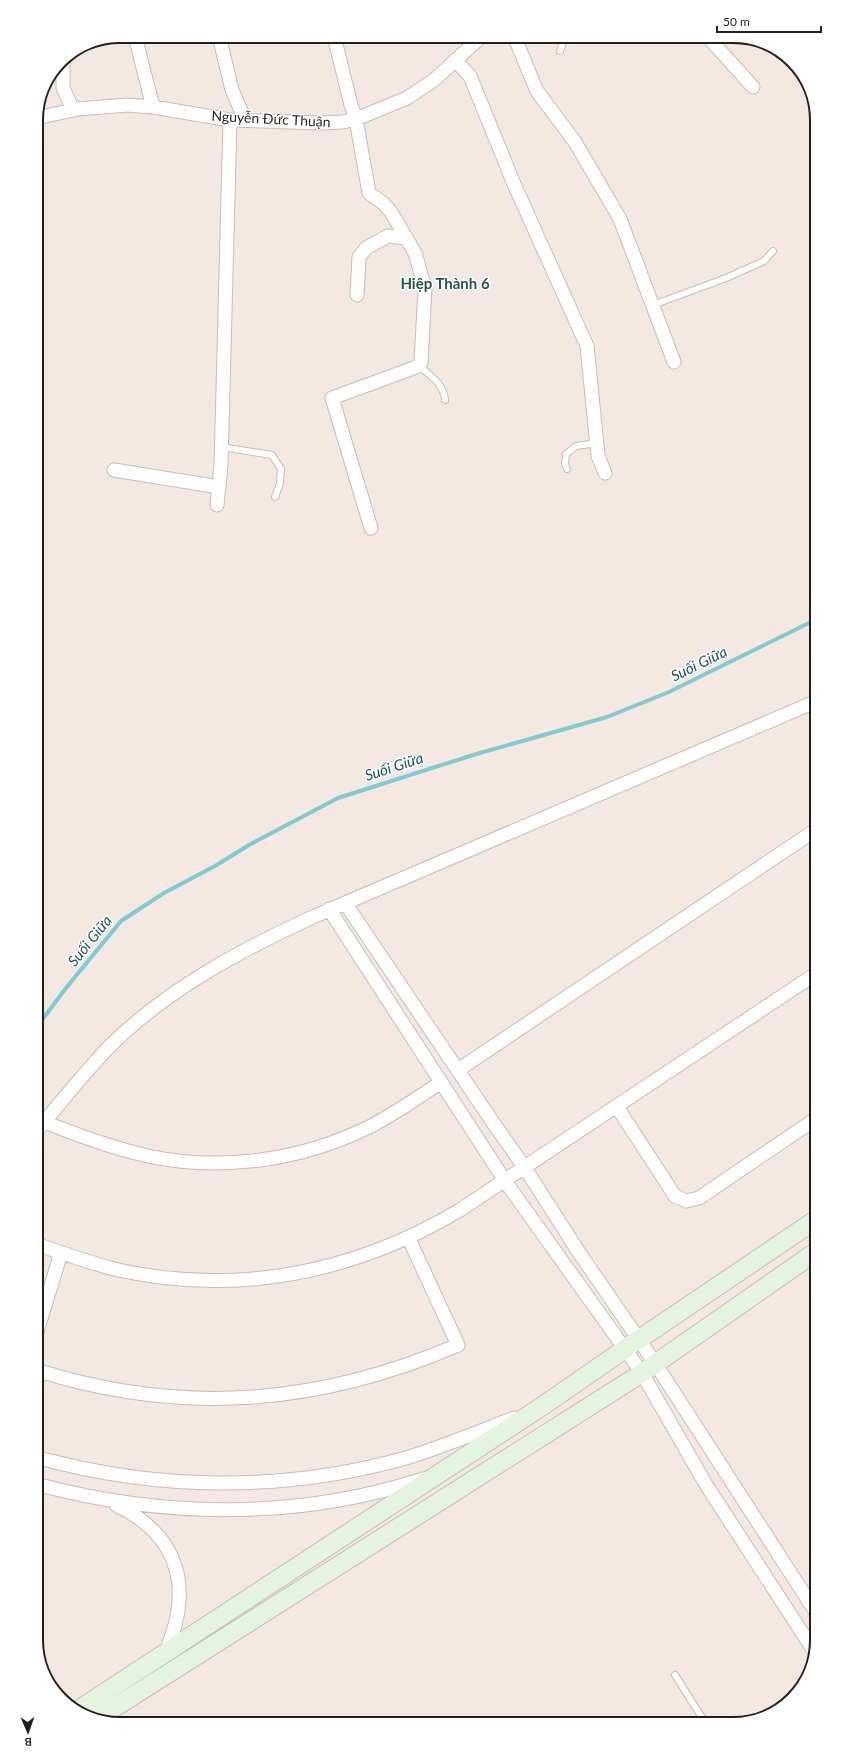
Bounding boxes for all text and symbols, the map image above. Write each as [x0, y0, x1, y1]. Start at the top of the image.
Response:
scale bar [717, 8, 821, 34]
text: 50 m [723, 14, 750, 29]
street label: Nguyễn Đức Thuận [211, 107, 331, 130]
district label: Hiệp Thành 6 [400, 274, 490, 292]
water label: Suối Giữa [668, 642, 730, 684]
water label: Suối Giữa [362, 748, 425, 784]
water label: Suối Giữa [63, 911, 115, 969]
north arrow [8, 1712, 48, 1752]
text: B [25, 1736, 32, 1749]

